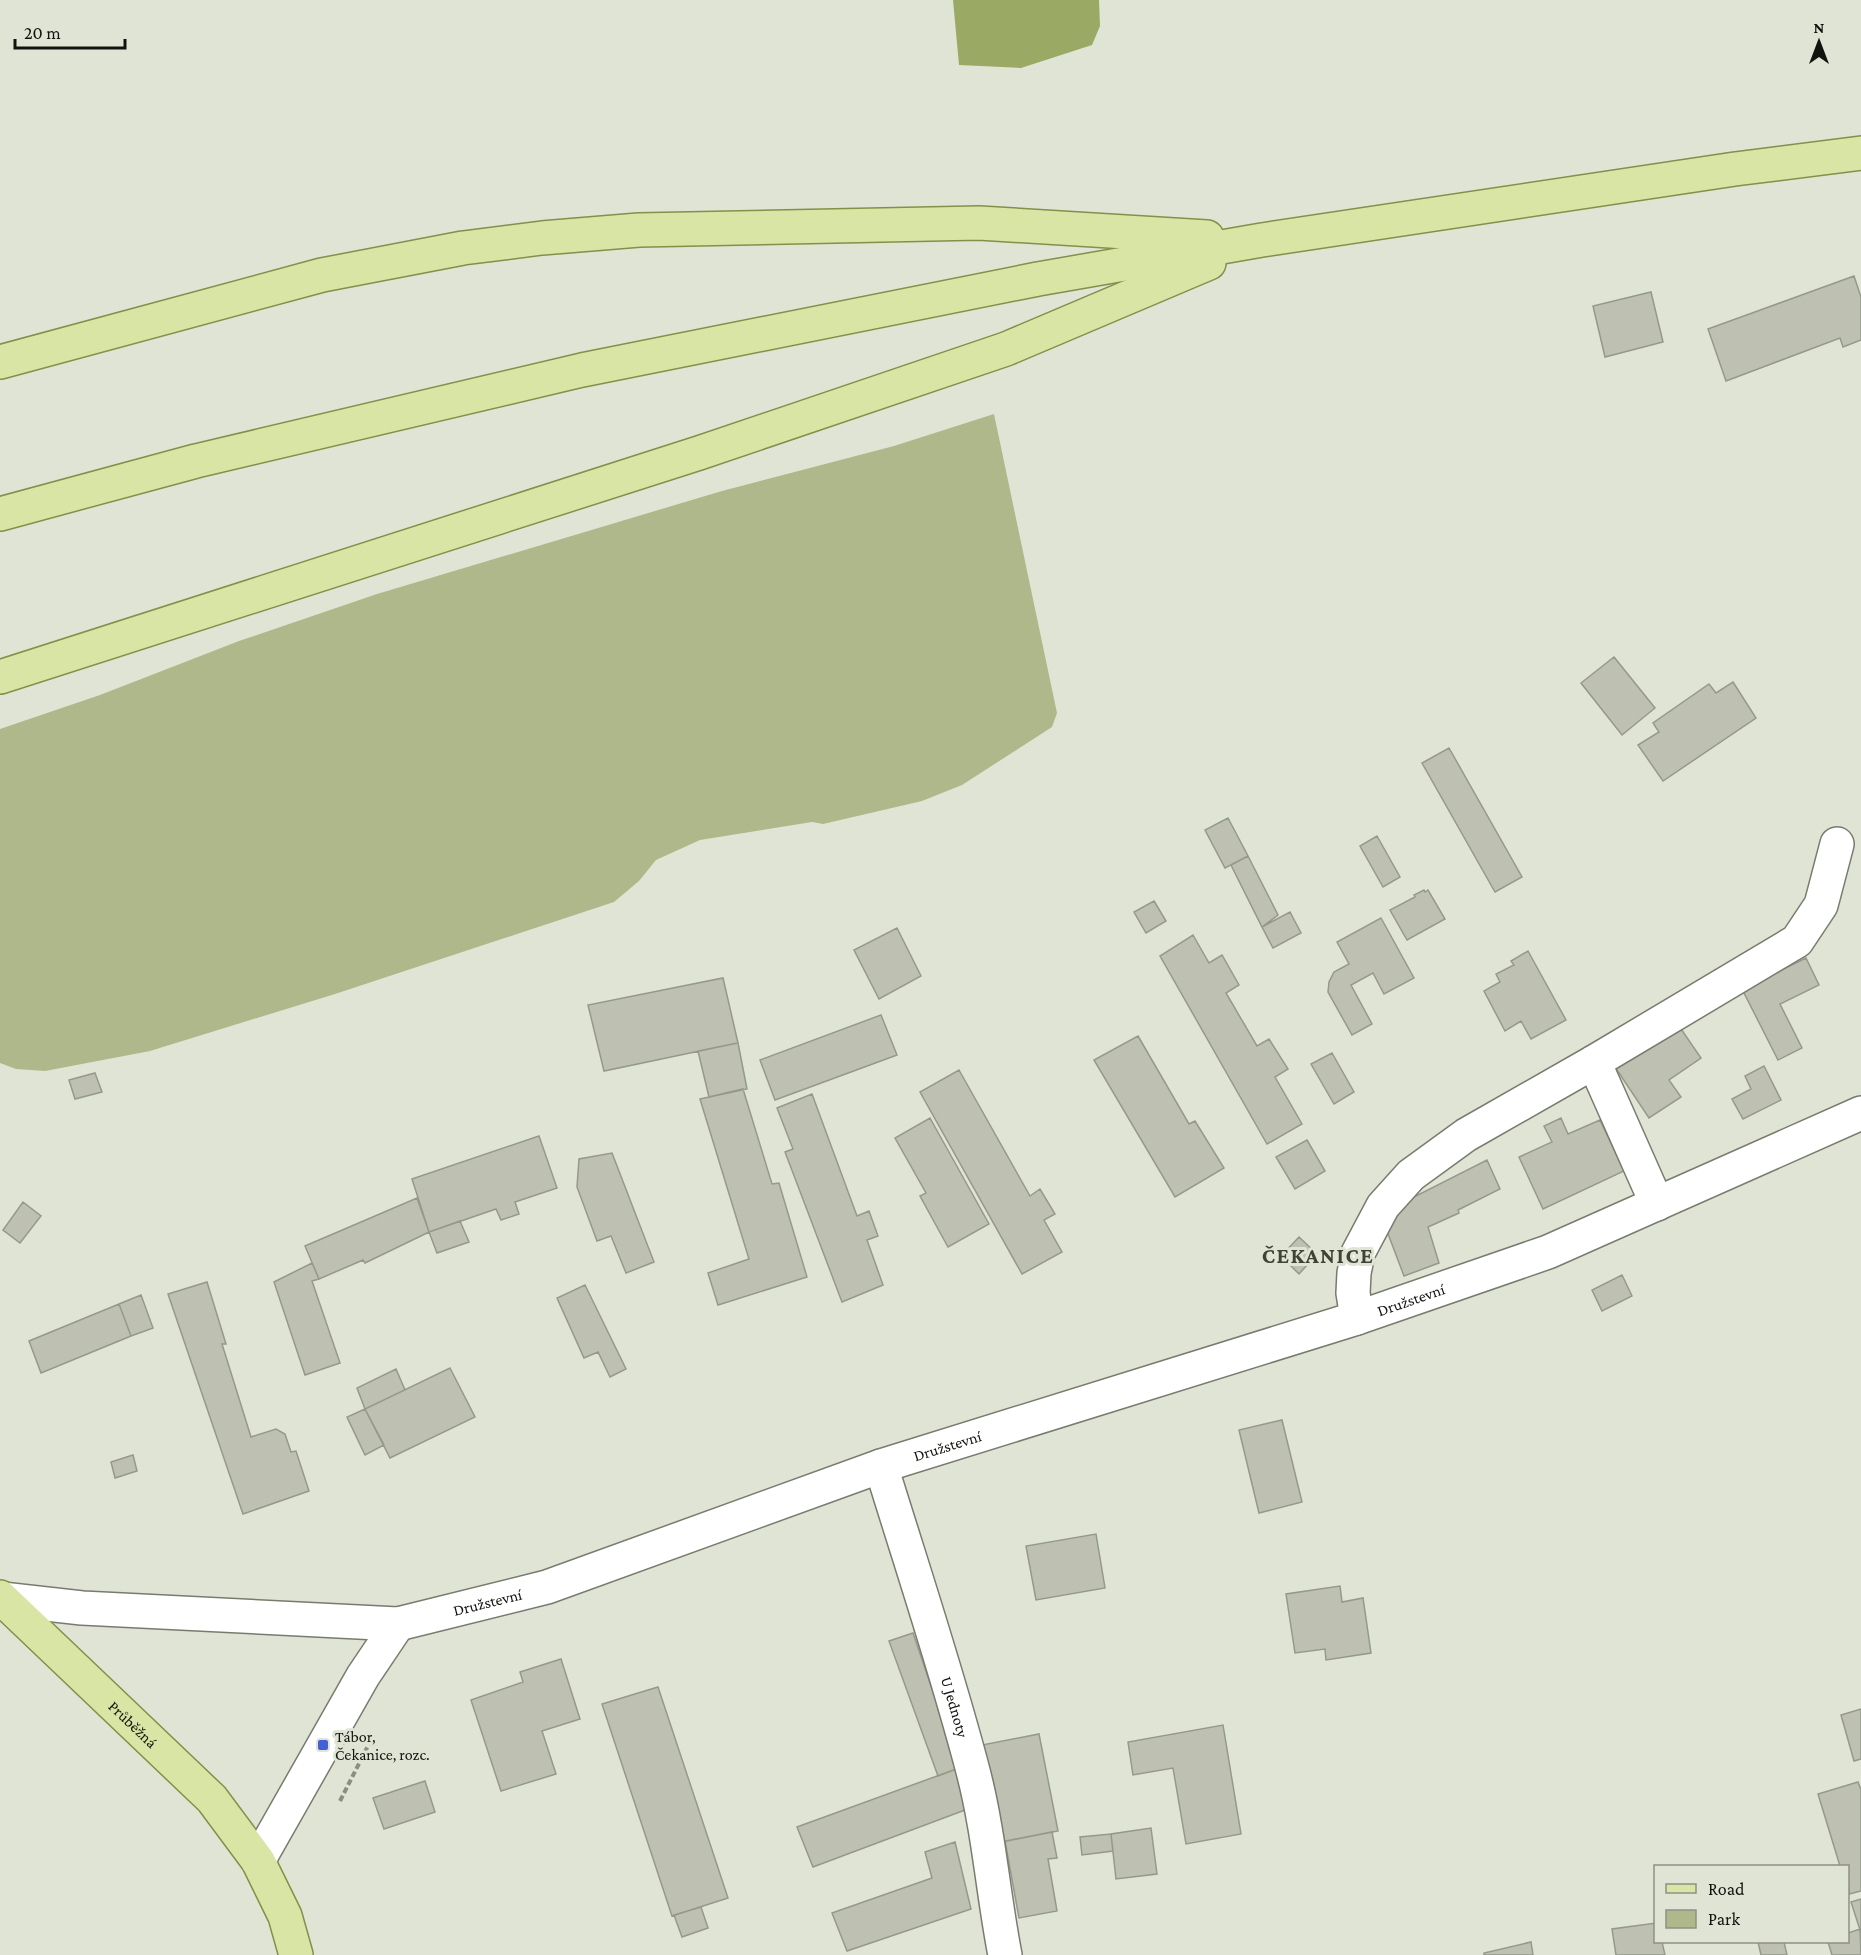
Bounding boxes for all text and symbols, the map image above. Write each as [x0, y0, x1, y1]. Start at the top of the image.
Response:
scale bar [15, 12, 124, 50]
north arrow [1789, 12, 1849, 72]
text: N [1814, 19, 1825, 36]
text: 20 m [24, 23, 61, 43]
district label: ČEKANICE [1262, 1243, 1374, 1268]
street label: Družstevní [1375, 1280, 1447, 1319]
street label: Družstevní [911, 1427, 984, 1464]
street label: Družstevní [451, 1585, 524, 1619]
street label: U Jednoty [938, 1674, 972, 1740]
street label: Průběžná [106, 1697, 161, 1751]
place label: Tábor, Čekanice, rozc. [335, 1728, 430, 1763]
marker: Tábor, Čekanice, rozc. [316, 1738, 330, 1752]
legend [1654, 1865, 1849, 1943]
text: Road [1708, 1879, 1745, 1899]
text: Park [1708, 1909, 1740, 1929]

